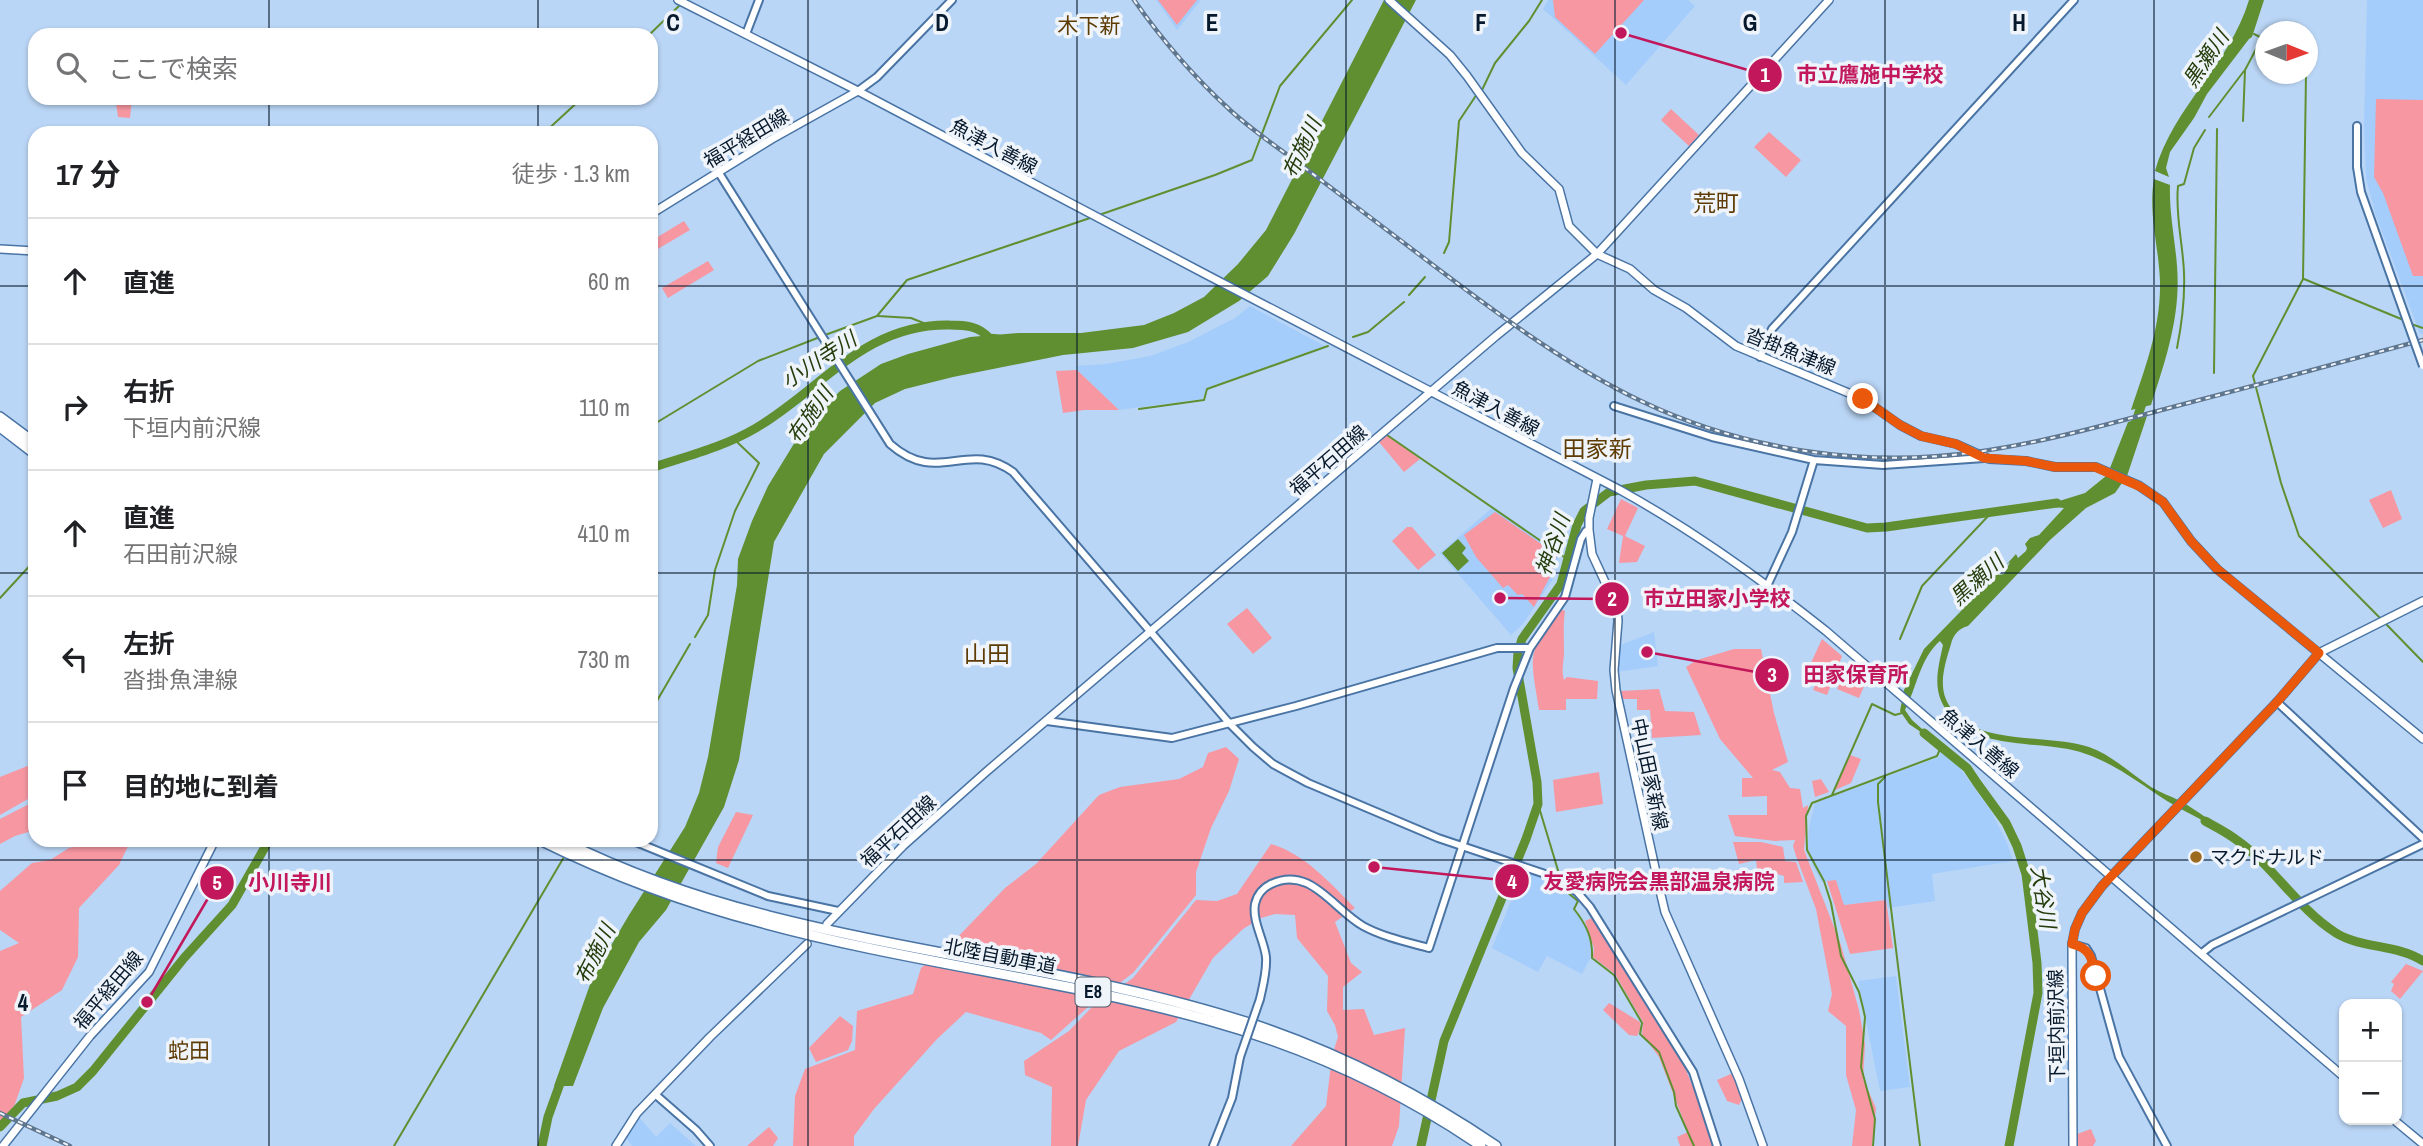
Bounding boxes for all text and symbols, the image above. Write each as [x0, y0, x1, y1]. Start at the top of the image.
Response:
text: C [666, 7, 680, 38]
text: D [935, 7, 949, 38]
text: E [1206, 7, 1218, 38]
text: F [1475, 7, 1487, 38]
text: G [1743, 7, 1757, 38]
text: H [2012, 7, 2026, 38]
district label: 木下新 [1058, 11, 1121, 40]
north arrow [2255, 21, 2318, 84]
water label: 黒瀬川 [2176, 23, 2236, 93]
search box [28, 28, 658, 105]
icon: search [52, 48, 90, 86]
text: ここで検索 [108, 51, 238, 86]
callout: 市立鷹施中学校 [1747, 54, 1957, 96]
text: 1 [1760, 60, 1770, 89]
text: 市立鷹施中学校 [1797, 60, 1944, 89]
street label: 福平経田線 [699, 102, 793, 174]
water label: 布施川 [1275, 111, 1329, 182]
street label: 魚津入善線 [946, 112, 1042, 180]
text: 17 分 [56, 154, 120, 194]
text: 徒歩 · 1.3 km [512, 158, 630, 189]
district label: 荒町 [1693, 187, 1739, 218]
icon: ahead [56, 262, 94, 300]
text: 直進 [123, 265, 175, 300]
text: 60 m [588, 266, 630, 297]
street label: 沓掛魚津線 [1742, 321, 1840, 381]
water label: 小川寺川 [776, 323, 864, 395]
text: 右折 [123, 374, 175, 409]
street label: 魚津入善線 [1448, 374, 1544, 442]
water label: 布施川 [780, 379, 841, 449]
route end [1847, 383, 1878, 414]
icon: right [56, 388, 94, 426]
text: 110 m [579, 392, 630, 423]
text: 下垣内前沢線 [123, 412, 261, 443]
street label: 福平石田線 [1284, 419, 1372, 501]
district label: 田家新 [1563, 433, 1632, 464]
text: 直進 [123, 500, 175, 535]
water label: 神谷川 [1529, 508, 1577, 579]
icon: ahead [56, 514, 94, 552]
text: 410 m [578, 518, 630, 549]
text: 石田前沢線 [123, 538, 238, 569]
water label: 黒瀬川 [1944, 546, 2011, 611]
callout: 市立田家小学校 [1594, 578, 1804, 620]
text: 2 [1607, 584, 1617, 613]
text: 市立田家小学校 [1644, 584, 1791, 613]
text: 左折 [123, 626, 175, 661]
district label: 山田 [964, 638, 1010, 669]
icon: left [56, 640, 94, 678]
text: 730 m [578, 644, 630, 675]
callout: 田家保育所 [1754, 654, 1922, 696]
text: 3 [1767, 660, 1777, 689]
text: 田家保育所 [1804, 660, 1909, 689]
text: 沓掛魚津線 [123, 664, 238, 695]
street label: 魚津入善線 [1935, 703, 2025, 783]
street label: 中山田家新線 [1625, 716, 1675, 832]
icon: arrive [56, 766, 94, 804]
text: 目的地に到着 [123, 769, 279, 804]
street label: 福平石田線 [854, 789, 942, 873]
place label: マクドナルド [2210, 844, 2324, 870]
marker: マクドナルド [2188, 849, 2204, 865]
callout: 友愛病院会黒部温泉病院 [1495, 860, 1789, 902]
callout: 小川寺川 [199, 862, 346, 904]
water label: 大谷川 [2024, 864, 2063, 932]
text: 4 [1507, 867, 1517, 896]
text: 友愛病院会黒部温泉病院 [1544, 867, 1775, 896]
text: 5 [212, 868, 222, 897]
text: 小川寺川 [248, 868, 332, 897]
water label: 布施川 [567, 917, 623, 988]
street label: 北陸自動車道 [942, 932, 1058, 980]
street label: 福平経田線 [68, 945, 148, 1035]
route start [2080, 960, 2111, 991]
street label: 下垣内前沢線 [2042, 969, 2070, 1083]
road number: E8 [1076, 978, 1110, 1007]
text: 4 [18, 987, 29, 1018]
map controls [2339, 999, 2402, 1125]
button: + [2339, 999, 2402, 1062]
district label: 蛇田 [168, 1036, 210, 1065]
button: − [2339, 1062, 2402, 1125]

